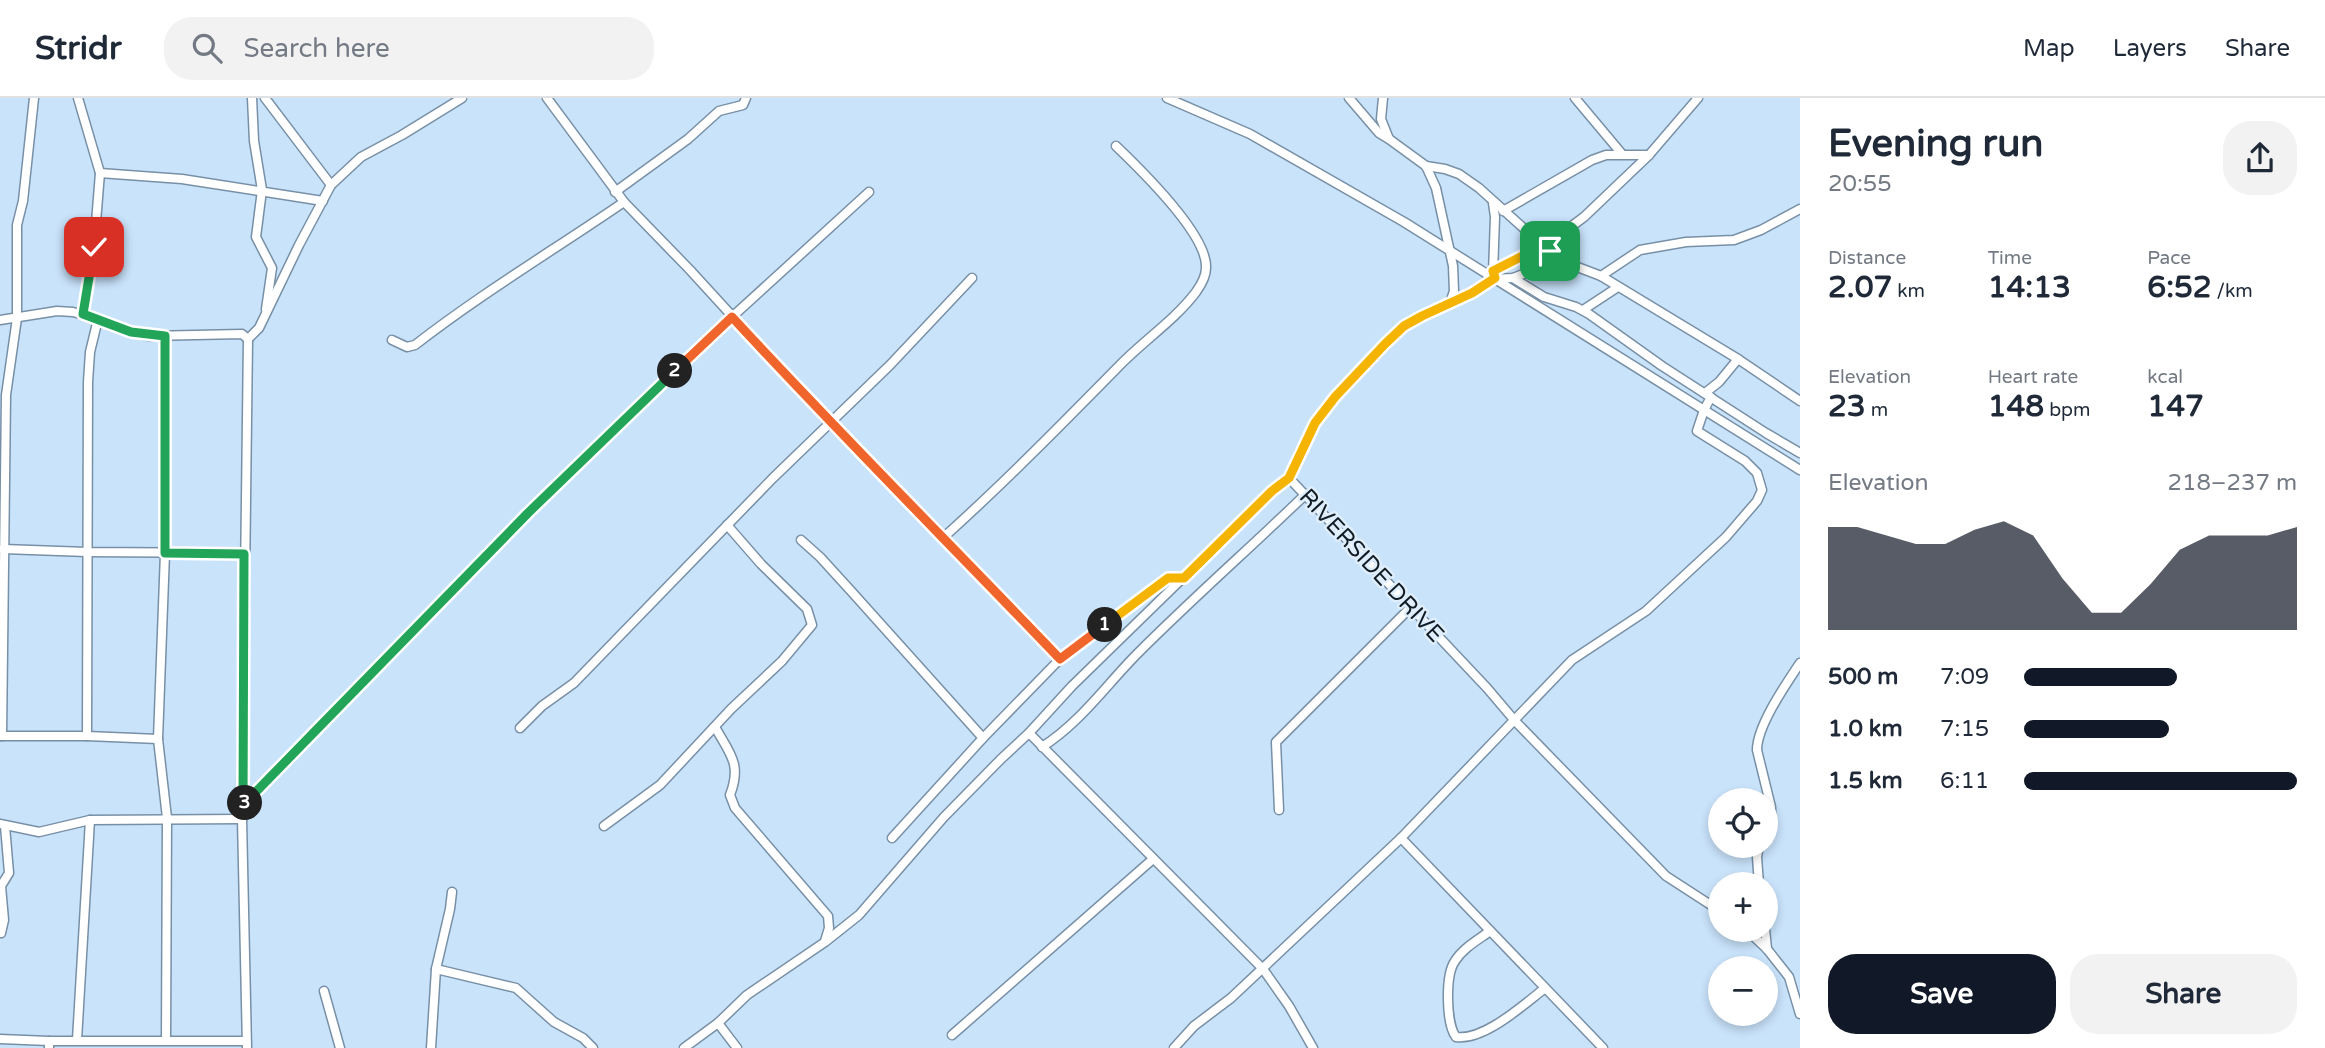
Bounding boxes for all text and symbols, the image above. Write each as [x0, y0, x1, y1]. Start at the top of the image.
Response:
search box [164, 17, 654, 80]
text: Stridr [35, 29, 122, 68]
icon: search [188, 29, 226, 67]
text: Search here [244, 33, 390, 64]
text: Map [2023, 34, 2075, 63]
text: Layers [2113, 34, 2187, 63]
text: Share [2225, 34, 2290, 63]
text: Evening run [1828, 121, 2043, 167]
button: share [2223, 121, 2297, 195]
text: 20:55 [1828, 170, 1892, 198]
pin [64, 217, 124, 277]
pin [1520, 221, 1580, 281]
icon: check [75, 228, 113, 266]
icon: arrive [1531, 232, 1569, 270]
text: Distance [1828, 247, 1906, 269]
text: Time [1988, 247, 2032, 269]
text: Pace [2147, 247, 2191, 269]
text: 2.07 [1828, 269, 1892, 306]
text: 14:13 [1988, 269, 2071, 306]
text: 6:52 [2147, 269, 2212, 306]
text: km [1892, 280, 1925, 302]
text: /km [2212, 280, 2253, 302]
pin: 2 [658, 354, 692, 388]
text: 2 [669, 359, 680, 381]
text: Elevation [1828, 366, 1911, 388]
text: Heart rate [1988, 366, 2078, 388]
text: kcal [2147, 366, 2183, 388]
text: 23 [1828, 388, 1866, 425]
text: 148 [1988, 388, 2044, 425]
text: 147 [2147, 388, 2204, 425]
text: m [1866, 399, 1888, 421]
text: bpm [2044, 399, 2091, 421]
text: Elevation [1828, 469, 1929, 497]
text: 218–237 m [2168, 469, 2297, 497]
street label: RIVERSIDE DRIVE [1293, 483, 1450, 648]
pin: 1 [1088, 608, 1122, 642]
text: 1 [1099, 613, 1110, 635]
text: 500 m [1828, 663, 1898, 691]
text: 7:09 [1940, 663, 1989, 691]
text: 1.0 km [1828, 715, 1903, 743]
text: 7:15 [1940, 715, 1989, 743]
text: 1.5 km [1828, 767, 1903, 795]
text: 6:11 [1940, 767, 1989, 795]
pin: 3 [228, 786, 262, 820]
map controls [1708, 788, 1778, 1026]
button: locate [1708, 788, 1778, 858]
text: 3 [239, 791, 250, 813]
button: + [1708, 872, 1778, 942]
button: Save [1828, 954, 2056, 1034]
button: Share [2070, 954, 2297, 1034]
button: − [1708, 956, 1778, 1026]

